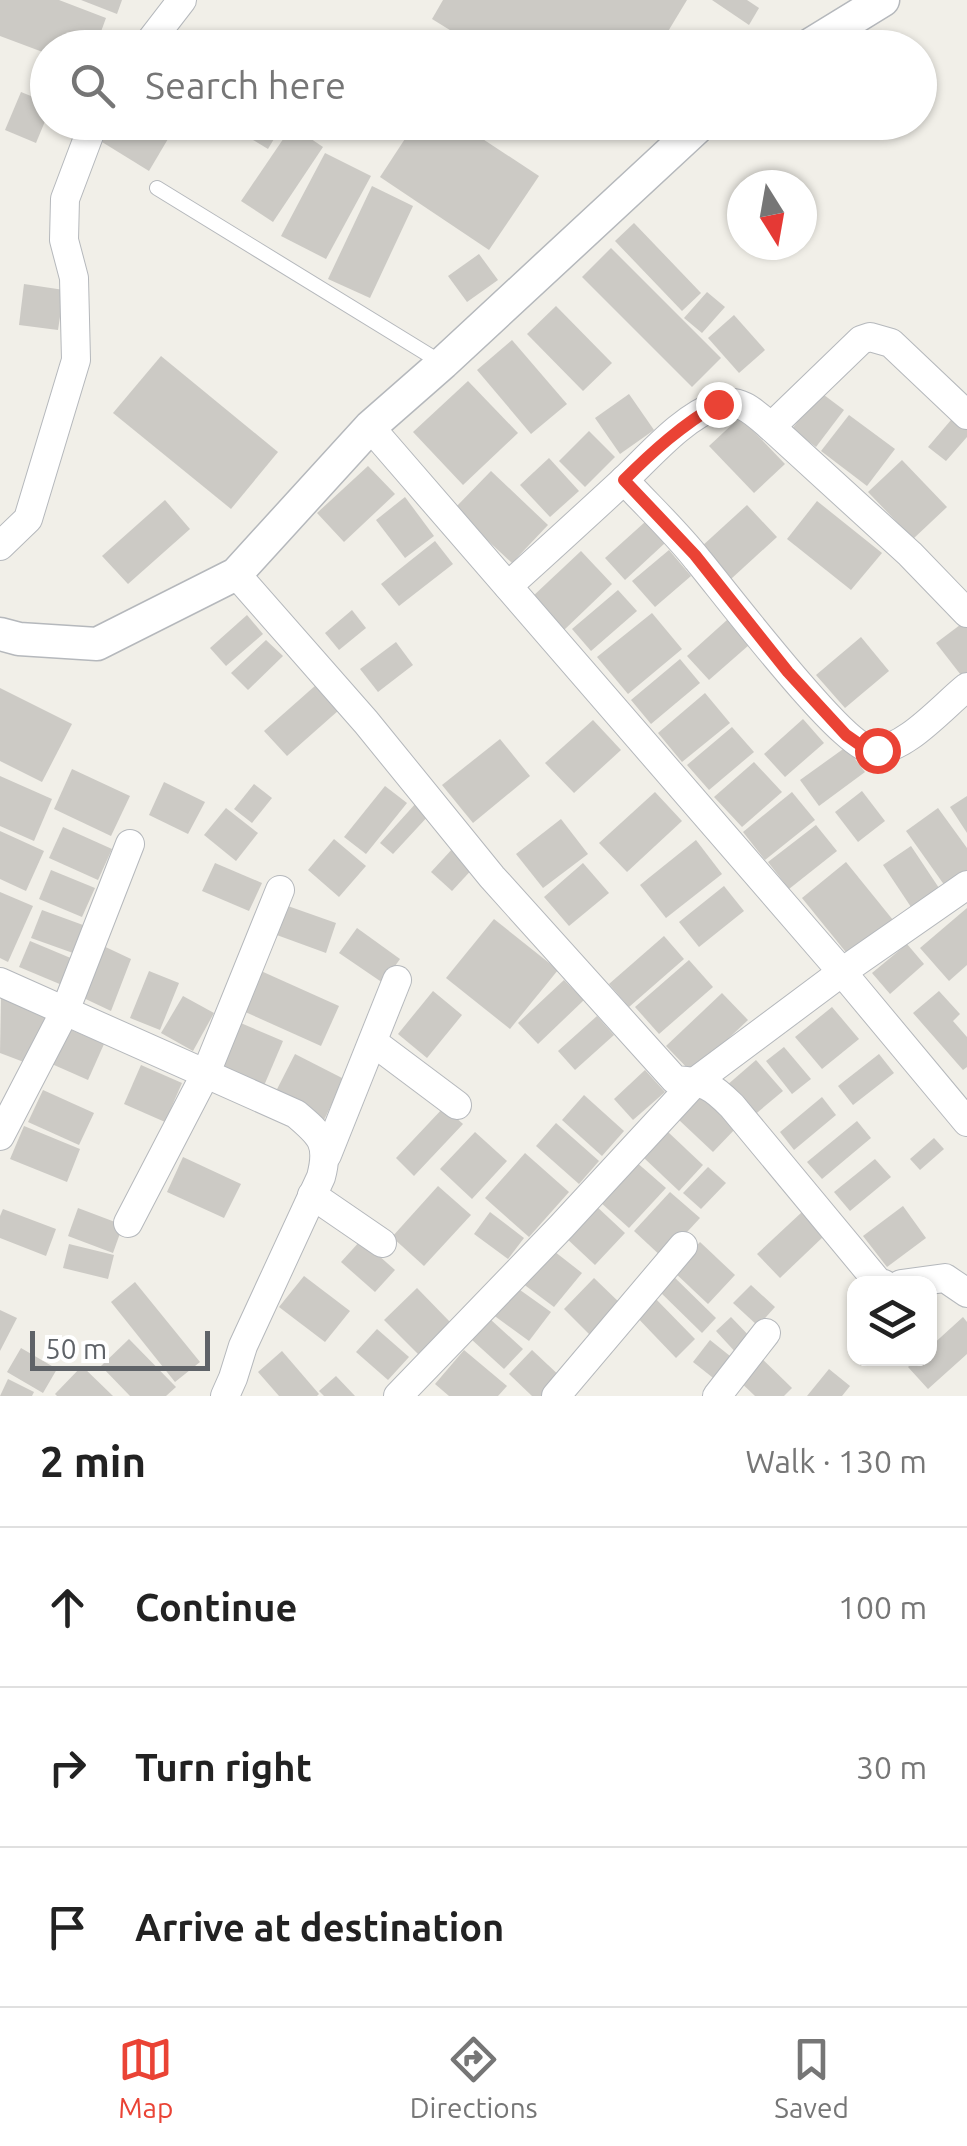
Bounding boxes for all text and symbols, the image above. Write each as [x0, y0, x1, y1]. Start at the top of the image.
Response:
search box [30, 30, 937, 140]
icon: search [65, 58, 120, 113]
text: Search here [145, 64, 346, 106]
north arrow [727, 170, 817, 260]
route end [696, 382, 742, 428]
route start [855, 728, 901, 774]
map controls [847, 1276, 937, 1366]
button: layers [847, 1276, 937, 1366]
scale bar [30, 1326, 210, 1370]
text: 50 m [45, 1333, 107, 1364]
text: 2 min [40, 1438, 146, 1485]
text: Walk · 130 m [745, 1443, 927, 1479]
icon: ahead [40, 1580, 95, 1635]
text: Continue [135, 1586, 297, 1628]
text: 100 m [838, 1589, 927, 1625]
icon: right [40, 1740, 95, 1795]
text: Turn right [135, 1746, 312, 1788]
text: 30 m [856, 1749, 927, 1785]
icon: arrive [40, 1900, 95, 1955]
text: Arrive at destination [135, 1906, 504, 1948]
tab: Map [118, 2032, 173, 2123]
tab: Directions [410, 2032, 538, 2123]
tab: Saved [774, 2032, 849, 2123]

